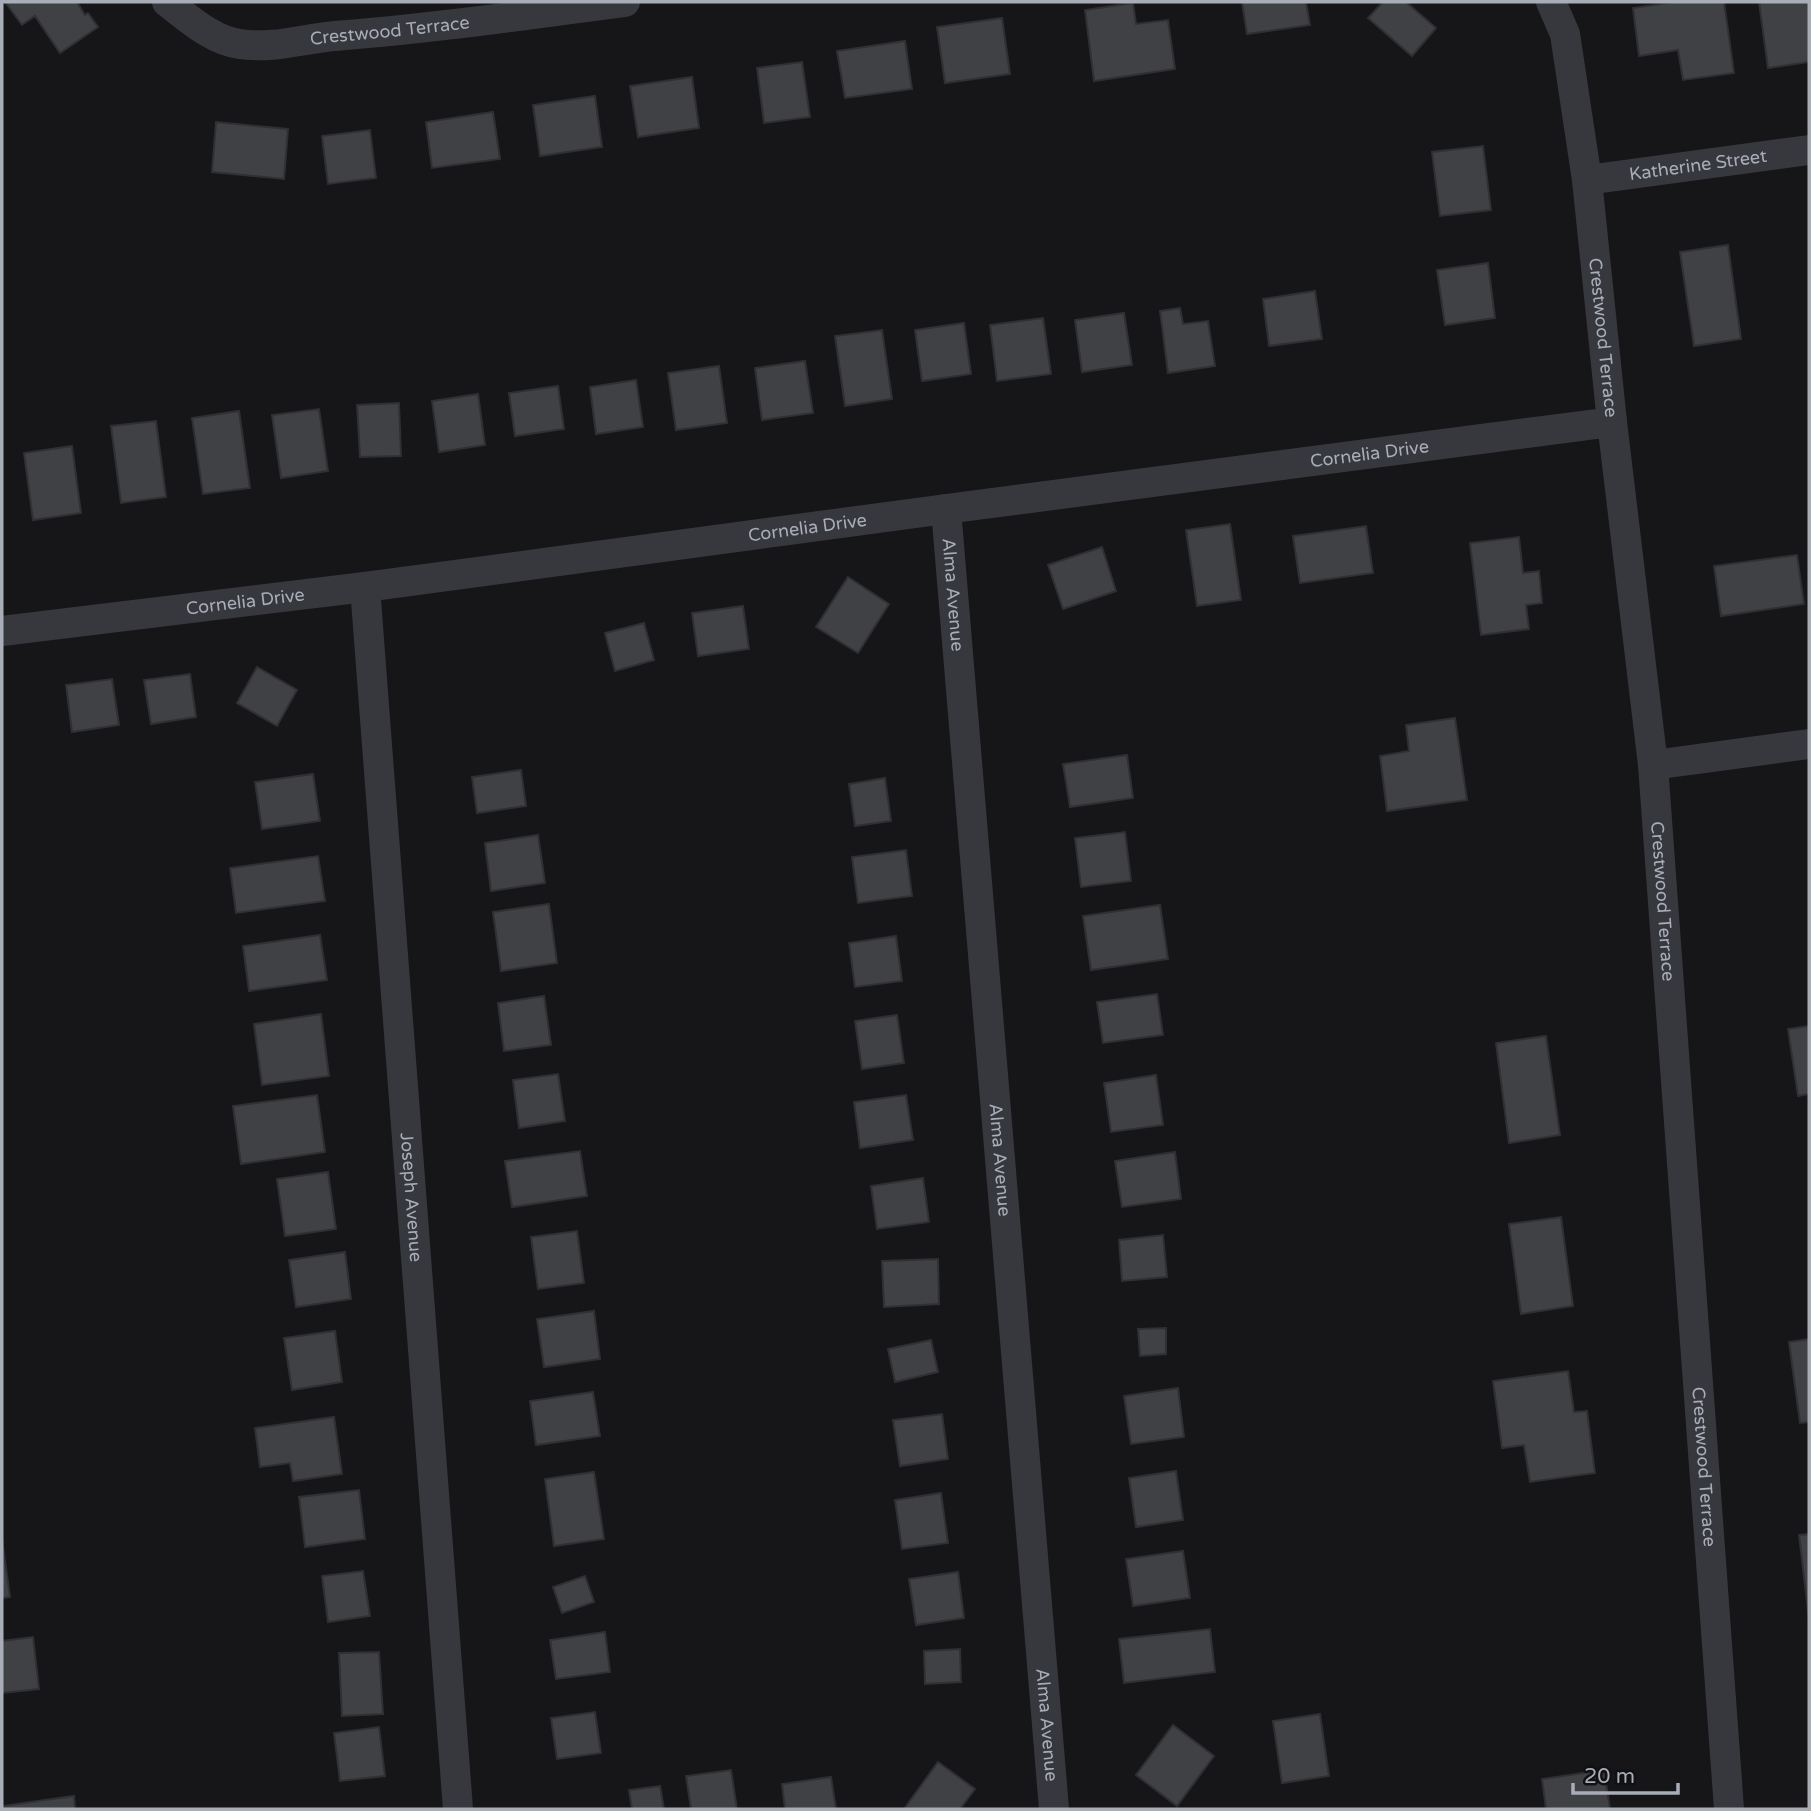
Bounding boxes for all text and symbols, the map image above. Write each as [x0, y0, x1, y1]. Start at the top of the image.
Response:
street label: Crestwood Terrace [308, 11, 471, 50]
street label: Katherine Street [1628, 145, 1768, 185]
street label: Crestwood Terrace [1584, 257, 1622, 418]
street label: Cornelia Drive [1309, 435, 1430, 472]
street label: Cornelia Drive [747, 509, 868, 546]
street label: Alma Avenue [937, 537, 969, 652]
street label: Cornelia Drive [185, 583, 306, 620]
street label: Crestwood Terrace [1646, 821, 1680, 982]
street label: Alma Avenue [984, 1102, 1016, 1217]
street label: Joseph Avenue [396, 1132, 427, 1263]
street label: Crestwood Terrace [1687, 1386, 1721, 1548]
street label: Alma Avenue [1031, 1667, 1063, 1782]
scale bar [1573, 1752, 1678, 1796]
text: 20 m [1584, 1764, 1635, 1789]

